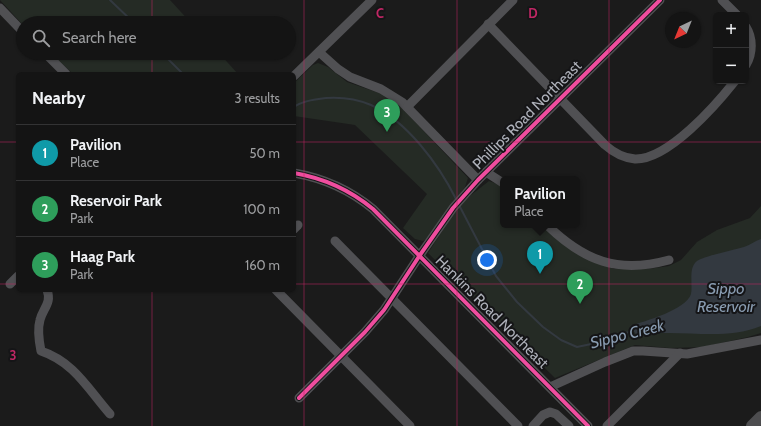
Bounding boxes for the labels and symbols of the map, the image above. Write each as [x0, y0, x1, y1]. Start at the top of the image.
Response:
text: C [376, 5, 384, 21]
text: D [528, 5, 538, 21]
north arrow [665, 12, 701, 48]
street label: Phillips Road Northeast [469, 57, 585, 173]
pin: 3 [374, 99, 400, 132]
pin: 1 [527, 241, 553, 274]
your location [477, 250, 497, 270]
street label: Hankins Road Northeast [432, 252, 552, 372]
pin: 2 [567, 271, 593, 304]
water label: Sippo Reservoir [697, 279, 756, 316]
water label: Sippo Creek [588, 315, 667, 352]
text: 3 [9, 347, 17, 363]

